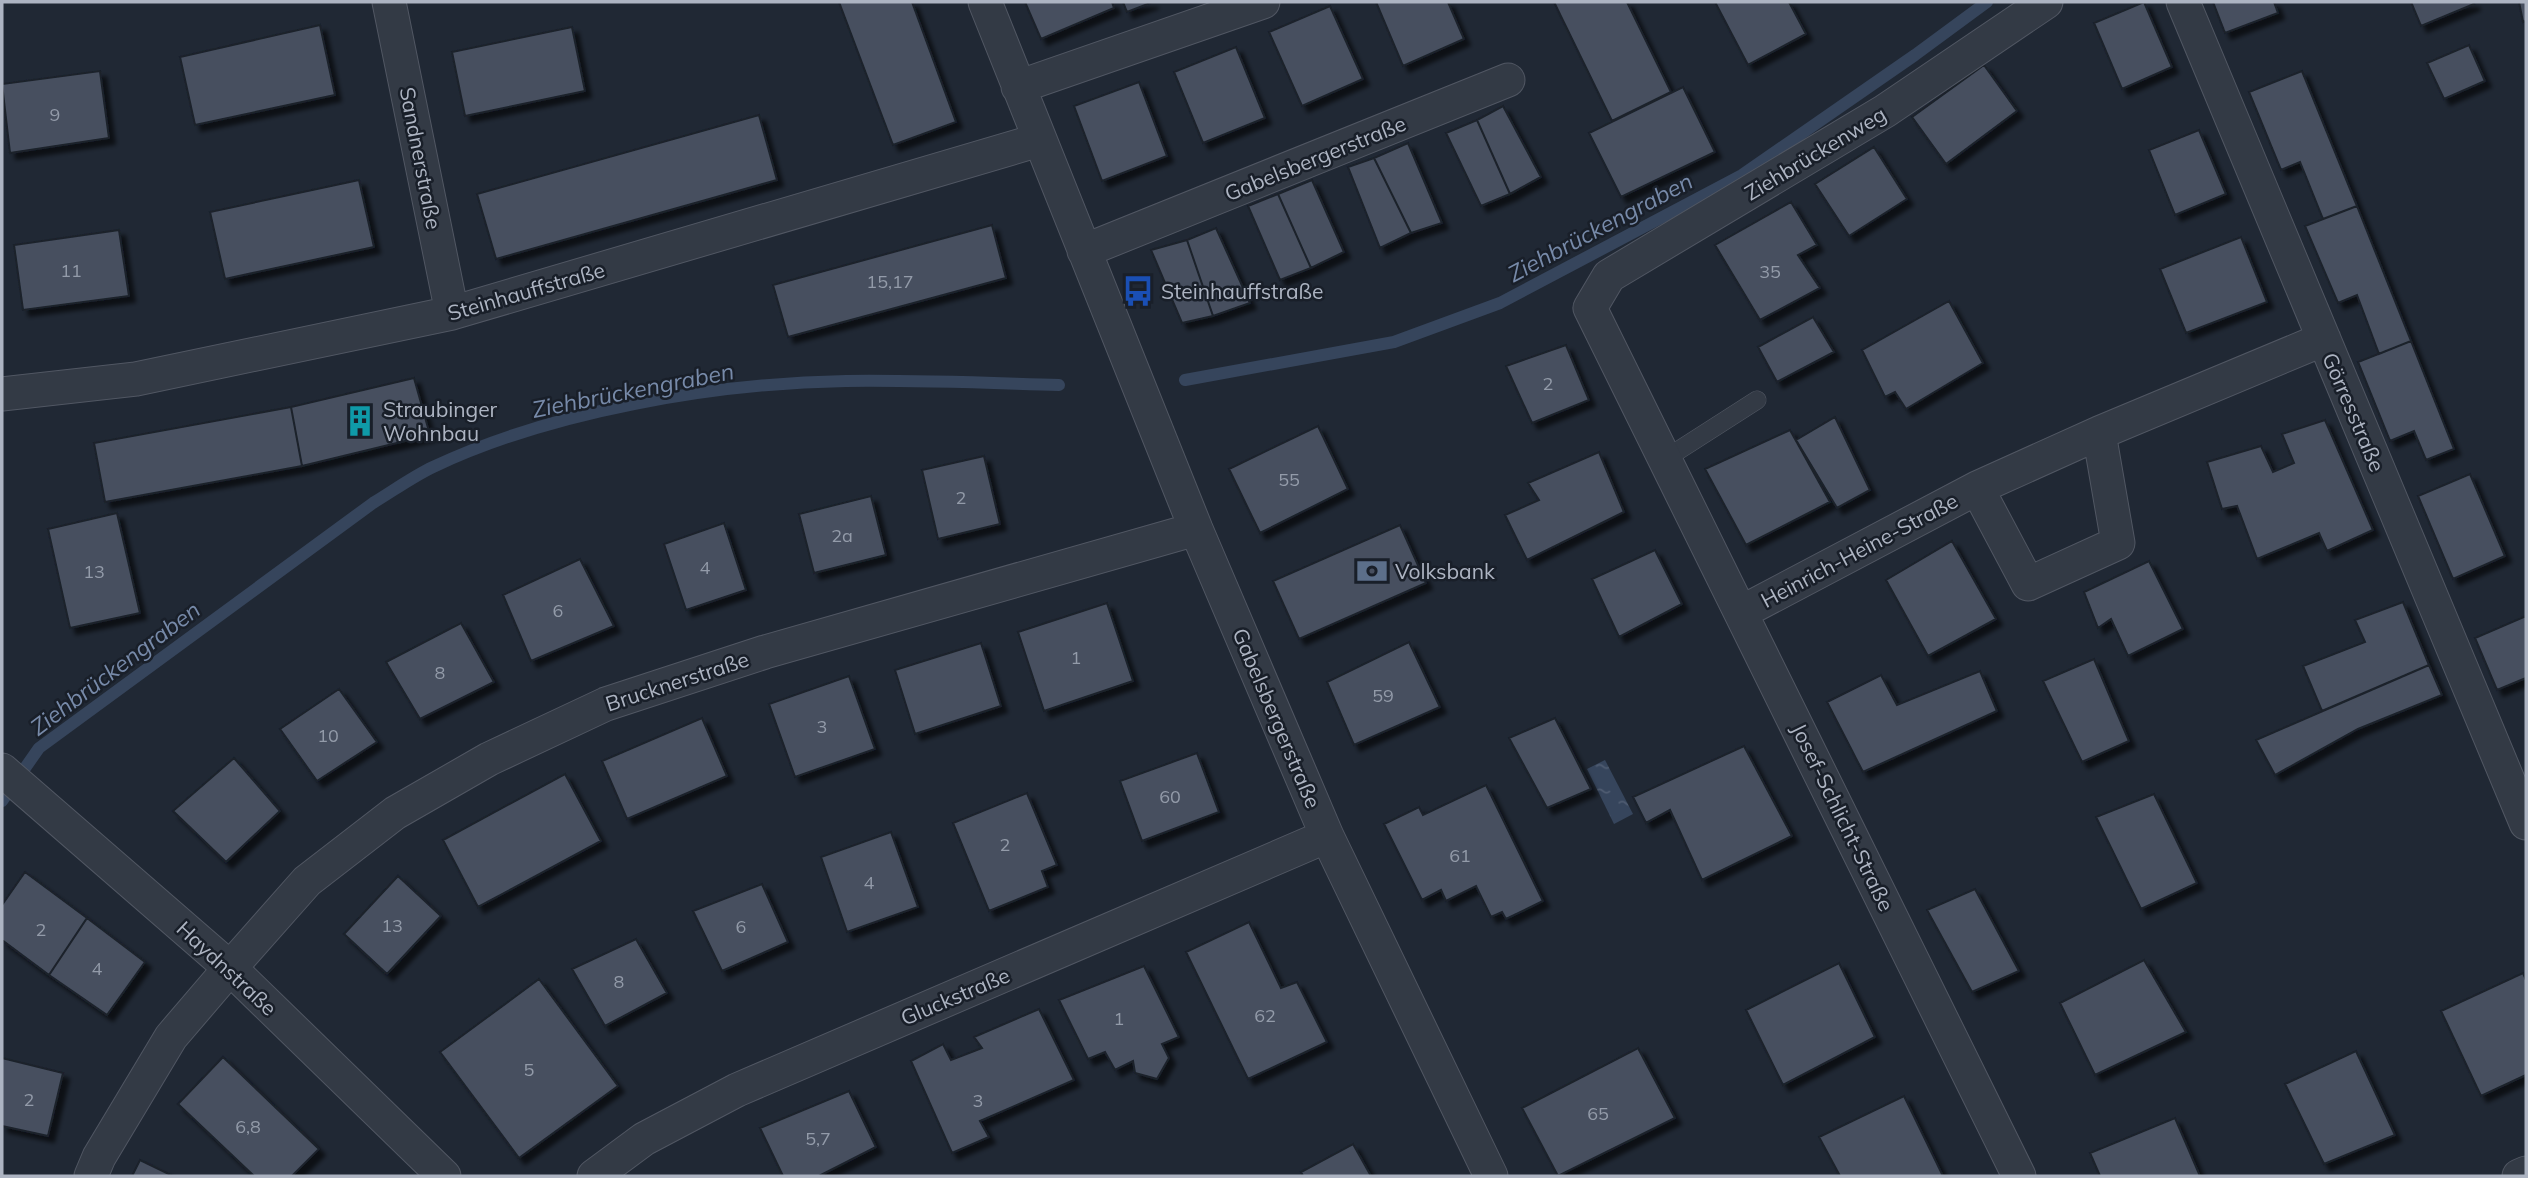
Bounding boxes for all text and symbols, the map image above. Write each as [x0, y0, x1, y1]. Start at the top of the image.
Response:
street label: Sandnerstraße [394, 85, 448, 231]
street label: Ziehbrückenweg [1740, 101, 1890, 205]
house number: 9 [50, 103, 60, 126]
street label: Gabelsbergerstraße [1221, 110, 1409, 206]
water label: Ziehbrückengraben [1503, 166, 1697, 288]
street label: Steinhauffstraße [444, 256, 608, 326]
house number: 11 [60, 259, 82, 282]
house number: 35 [1759, 260, 1781, 283]
house number: 15,17 [866, 270, 914, 293]
bus stop icon: Steinhauffstraße [1121, 274, 1155, 308]
place label: Steinhauffstraße [1161, 278, 1323, 304]
street label: Görresstraße [2317, 349, 2391, 475]
water label: Ziehbrückengraben [530, 356, 736, 424]
house number: 2 [1543, 372, 1553, 395]
place label: Straubinger Wohnbau [383, 396, 498, 446]
building icon: Straubinger Wohnbau [343, 404, 377, 438]
house number: 55 [1278, 468, 1300, 491]
house number: 2 [956, 486, 966, 509]
street label: Heinrich-Heine-Straße [1756, 487, 1962, 613]
house number: 2a [831, 524, 853, 547]
bank icon: Volksbank [1355, 554, 1389, 588]
house number: 4 [700, 556, 711, 579]
place label: Volksbank [1395, 558, 1495, 584]
house number: 13 [83, 560, 105, 583]
water label: Ziehbrückengraben [24, 595, 206, 741]
house number: 6 [553, 599, 563, 622]
street label: Gabelsbergerstraße [1227, 624, 1327, 812]
street label: Brucknerstraße [602, 646, 752, 716]
house number: 1 [1071, 646, 1081, 669]
house number: 8 [435, 661, 445, 684]
house number: 59 [1372, 684, 1394, 707]
house number: 3 [817, 715, 827, 738]
street label: Josef-Schlicht-Straße [1786, 719, 1900, 915]
house number: 10 [317, 724, 339, 747]
house number: 60 [1159, 785, 1181, 808]
house number: 2 [1000, 833, 1010, 856]
house number: 61 [1449, 844, 1471, 867]
house number: 4 [864, 871, 875, 894]
house number: 13 [381, 914, 403, 937]
street label: Haydnstraße [172, 915, 282, 1021]
house number: 6 [736, 915, 746, 938]
house number: 2 [36, 918, 46, 941]
house number: 4 [92, 957, 103, 980]
street label: Gluckstraße [897, 961, 1013, 1031]
house number: 8 [614, 970, 624, 993]
house number: 62 [1254, 1004, 1276, 1027]
house number: 1 [1114, 1007, 1124, 1030]
house number: 5 [524, 1058, 535, 1081]
house number: 2 [24, 1088, 34, 1111]
house number: 3 [973, 1089, 983, 1112]
house number: 65 [1587, 1102, 1609, 1125]
house number: 6,8 [235, 1115, 261, 1138]
house number: 5,7 [805, 1127, 831, 1150]

